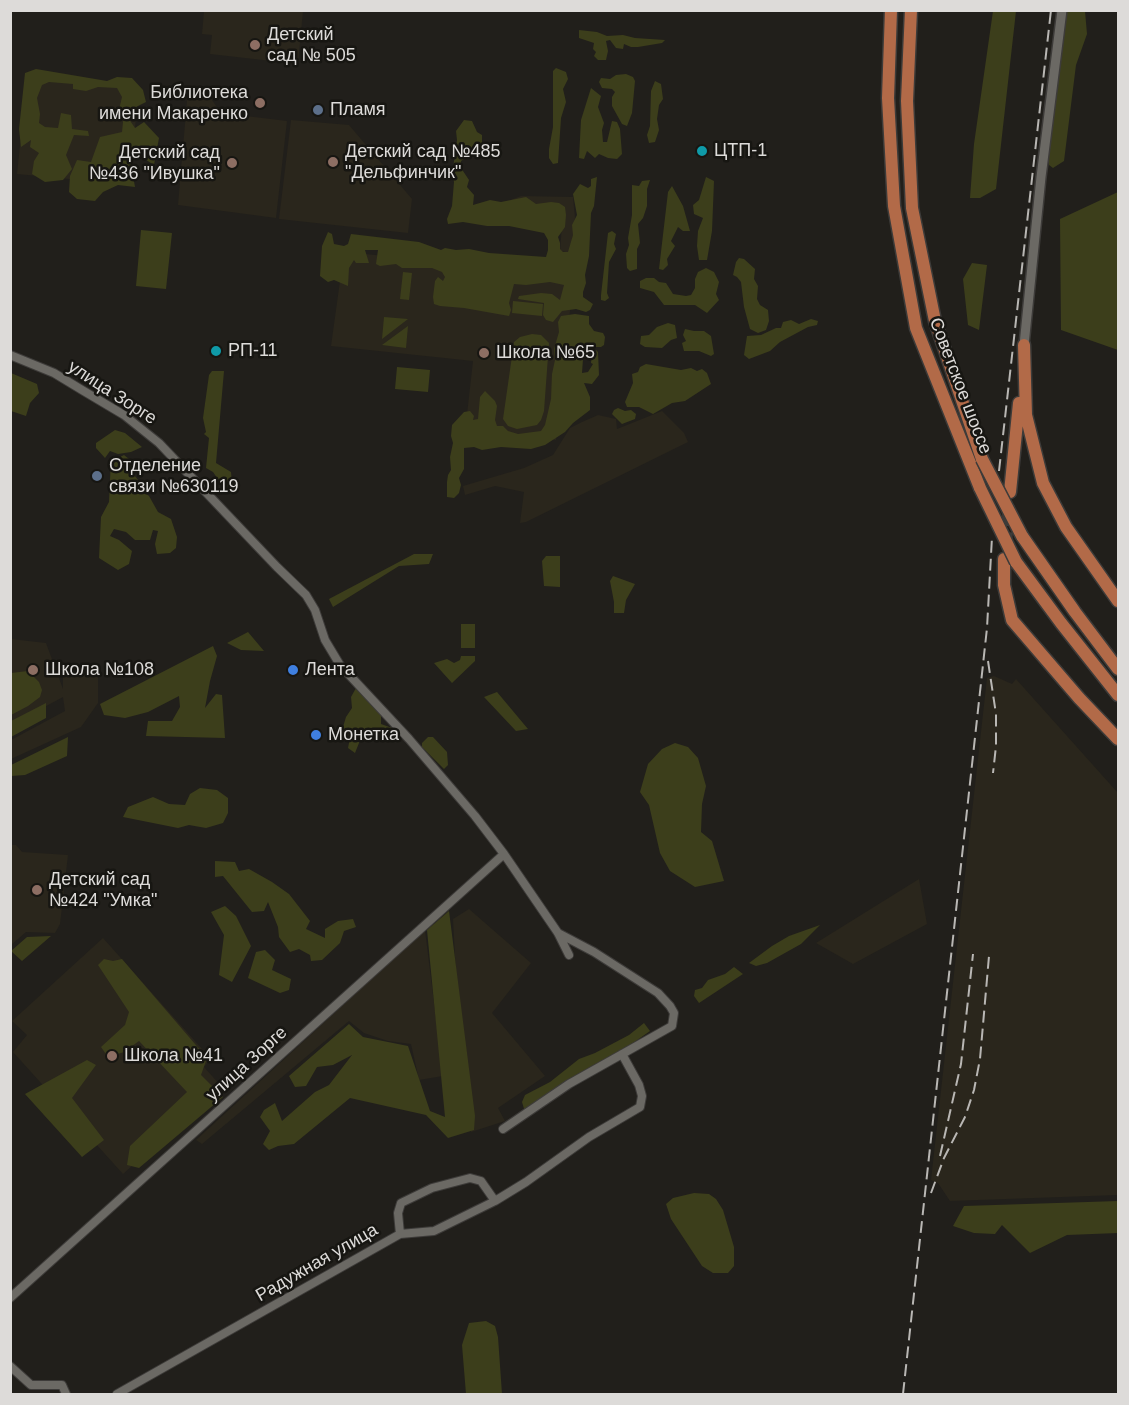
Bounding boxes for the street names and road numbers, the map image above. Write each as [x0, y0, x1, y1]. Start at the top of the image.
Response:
street label: Советское шоссе [924, 315, 996, 457]
street label: улица Зорге [64, 356, 160, 430]
street label: улица Зорге [202, 1022, 292, 1106]
street label: Радужная улица [252, 1219, 382, 1307]

